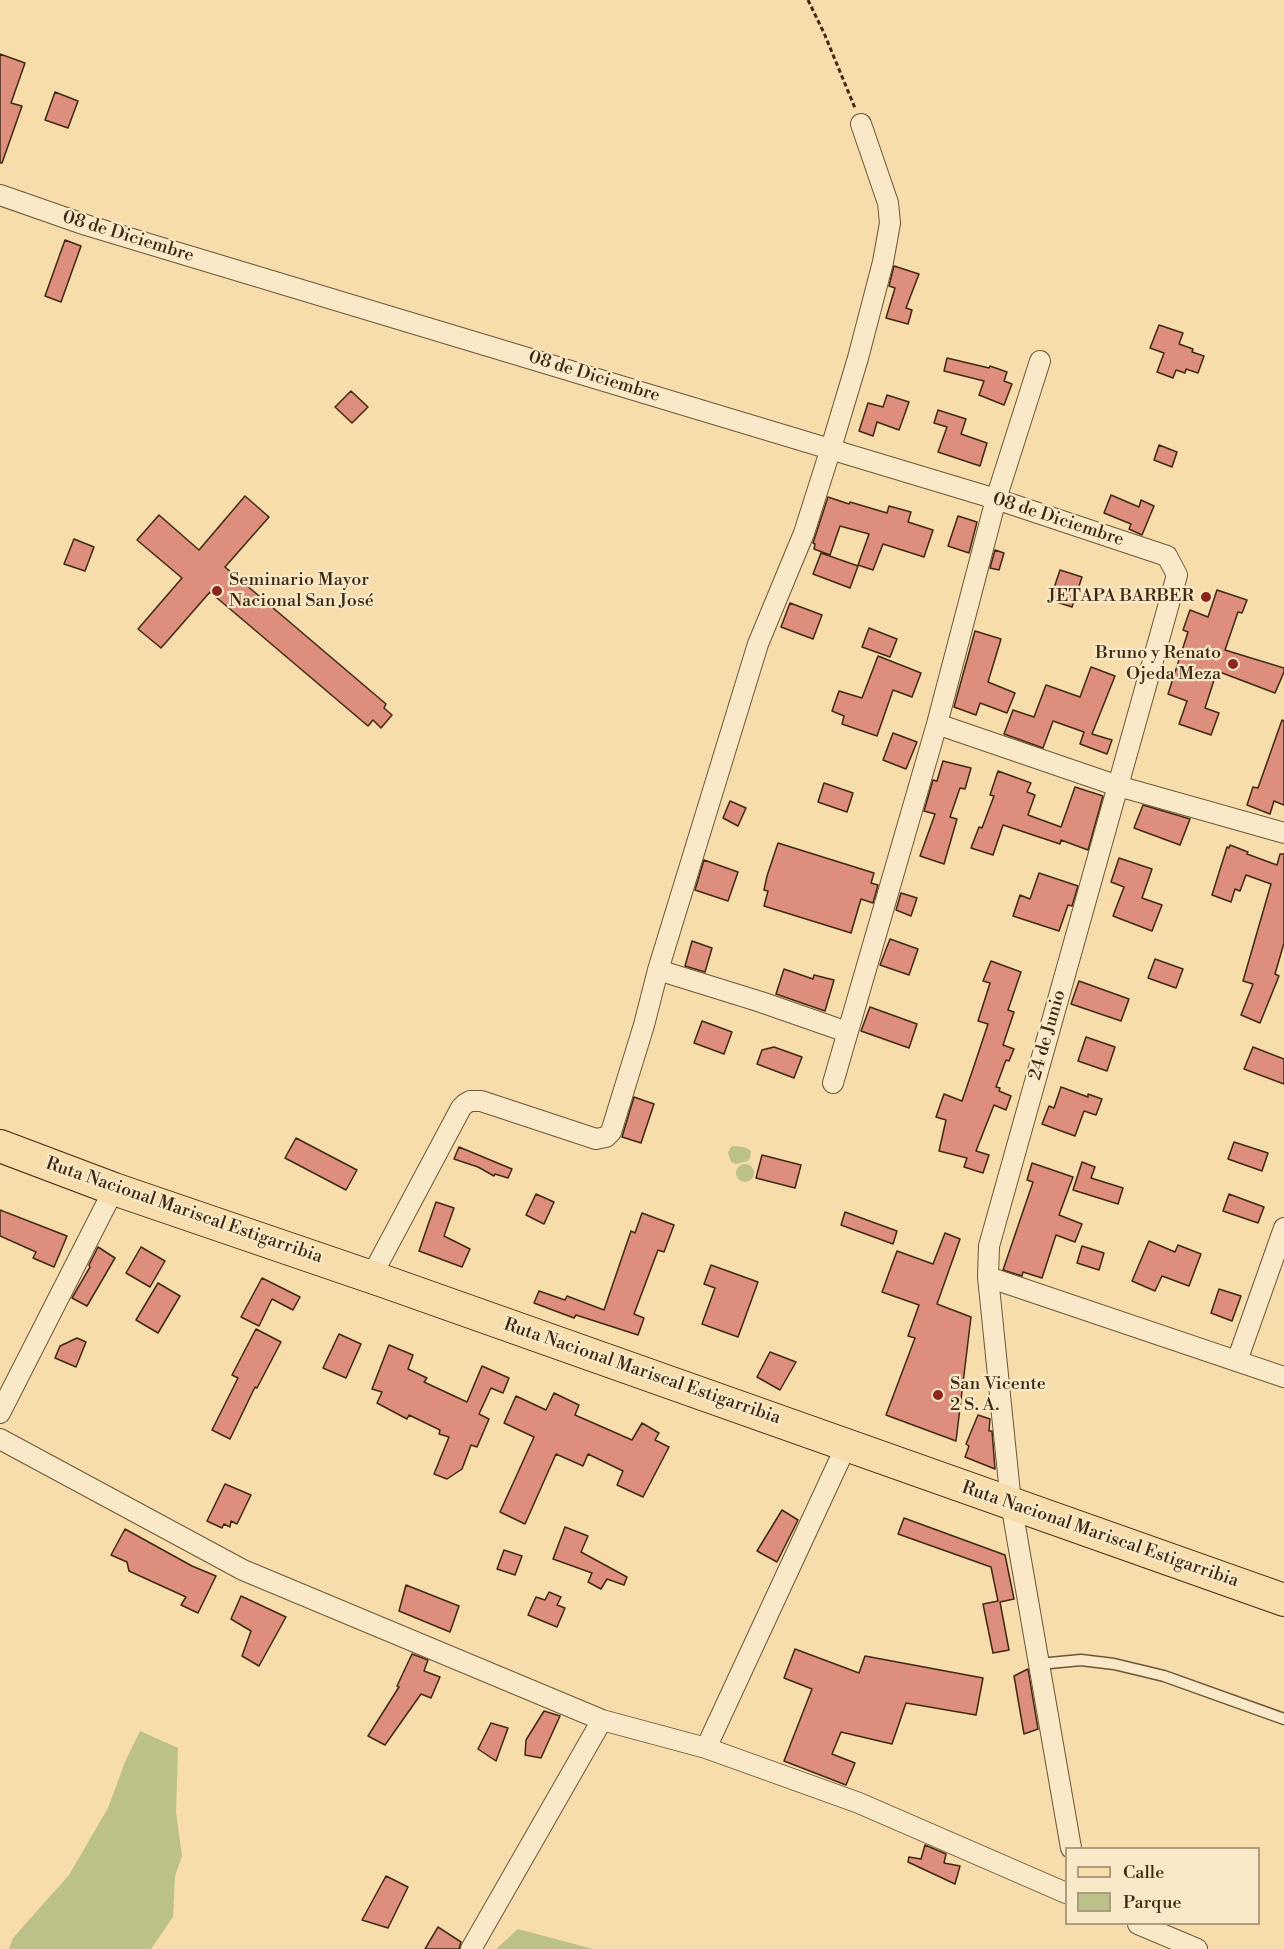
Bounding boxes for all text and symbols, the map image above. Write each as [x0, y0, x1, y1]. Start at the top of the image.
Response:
street label: 08 de Diciembre [60, 207, 196, 267]
street label: 08 de Diciembre [526, 347, 662, 407]
street label: 08 de Diciembre [990, 489, 1126, 551]
place label: Seminario Mayor Nacional San José [229, 570, 374, 612]
marker: Seminario Mayor Nacional San José [210, 584, 224, 598]
place label: JETAPA BARBER [1048, 586, 1194, 608]
marker: JETAPA BARBER [1199, 590, 1213, 604]
place label: Bruno y Renato Ojeda Meza [1095, 643, 1221, 686]
marker: Bruno y Renato Ojeda Meza [1226, 657, 1240, 671]
street label: 24 de Junio [1025, 988, 1071, 1082]
street label: Ruta Nacional Mariscal Estigarribia [43, 1153, 325, 1269]
street label: Ruta Nacional Mariscal Estigarribia [501, 1314, 783, 1430]
place label: San Vicente 2 S. A. [950, 1374, 1046, 1416]
marker: San Vicente 2 S. A. [931, 1388, 945, 1402]
street label: Ruta Nacional Mariscal Estigarribia [959, 1477, 1241, 1593]
legend [1065, 1847, 1260, 1925]
text: Calle [1123, 1861, 1164, 1884]
text: Parque [1123, 1891, 1182, 1914]

